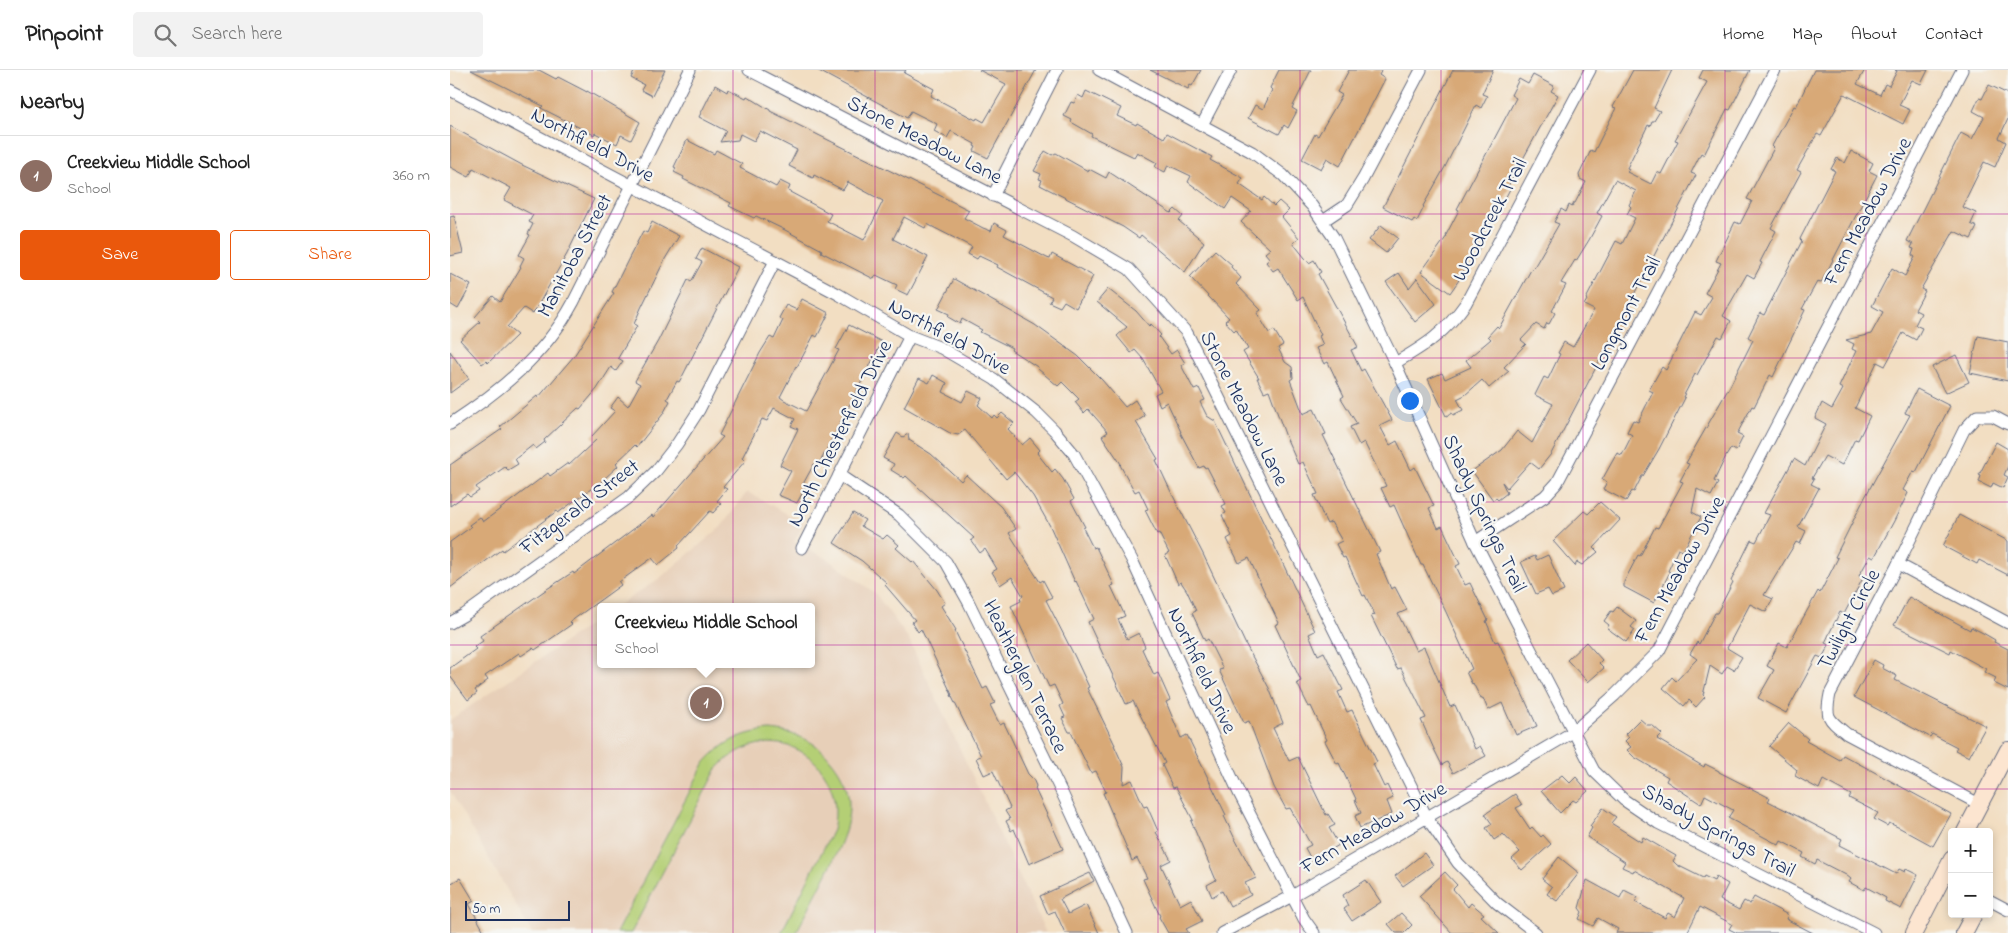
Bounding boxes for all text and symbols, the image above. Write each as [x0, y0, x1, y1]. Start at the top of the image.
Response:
search box [133, 12, 483, 57]
text: Pinpoint [25, 17, 103, 52]
icon: search [151, 21, 179, 49]
text: Search here [191, 21, 282, 48]
text: Home [1723, 22, 1764, 48]
text: Map [1792, 22, 1823, 48]
text: About [1851, 22, 1897, 48]
text: Contact [1925, 22, 1983, 48]
text: Nearby [20, 88, 84, 118]
street label: Stone Meadow Lane [841, 89, 1007, 193]
street label: Northfield Drive [525, 101, 660, 191]
street label: Fern Meadow Drive [1817, 132, 1921, 292]
text: Creekview Middle School [67, 150, 250, 177]
street label: Woodcreek Trail [1446, 153, 1536, 287]
text: 1 [33, 164, 39, 188]
text: 360 m [393, 164, 430, 188]
text: School [67, 177, 111, 201]
street label: Manitoba Street [531, 189, 621, 323]
button: Save [20, 230, 220, 280]
button: Share [230, 230, 430, 280]
street label: Longmont Trail [1584, 251, 1671, 377]
street label: Northfield Drive [882, 292, 1016, 384]
street label: Stone Meadow Lane [1191, 326, 1296, 492]
street label: North Chesterfield Drive [781, 335, 901, 532]
your location [1397, 388, 1423, 414]
street label: Shady Springs Trail [1432, 430, 1533, 599]
street label: Fitzgerald Street [513, 452, 648, 565]
street label: Fern Meadow Drive [1627, 490, 1734, 650]
street label: Twilight Circle [1811, 564, 1891, 677]
street label: Heatherglen Terrace [972, 595, 1075, 760]
popup [597, 603, 815, 668]
street label: Northfield Drive [1159, 603, 1244, 739]
text: Creekview Middle School [615, 610, 797, 637]
text: School [615, 637, 658, 661]
pin: 1 [690, 684, 722, 722]
street label: Fern Meadow Drive [1295, 774, 1453, 883]
street label: Shady Springs Trail [1635, 777, 1800, 888]
map controls [1948, 828, 1993, 918]
button: + [1948, 828, 1993, 873]
button: − [1948, 873, 1993, 918]
scale bar [465, 898, 570, 921]
text: 50 m [472, 899, 500, 920]

